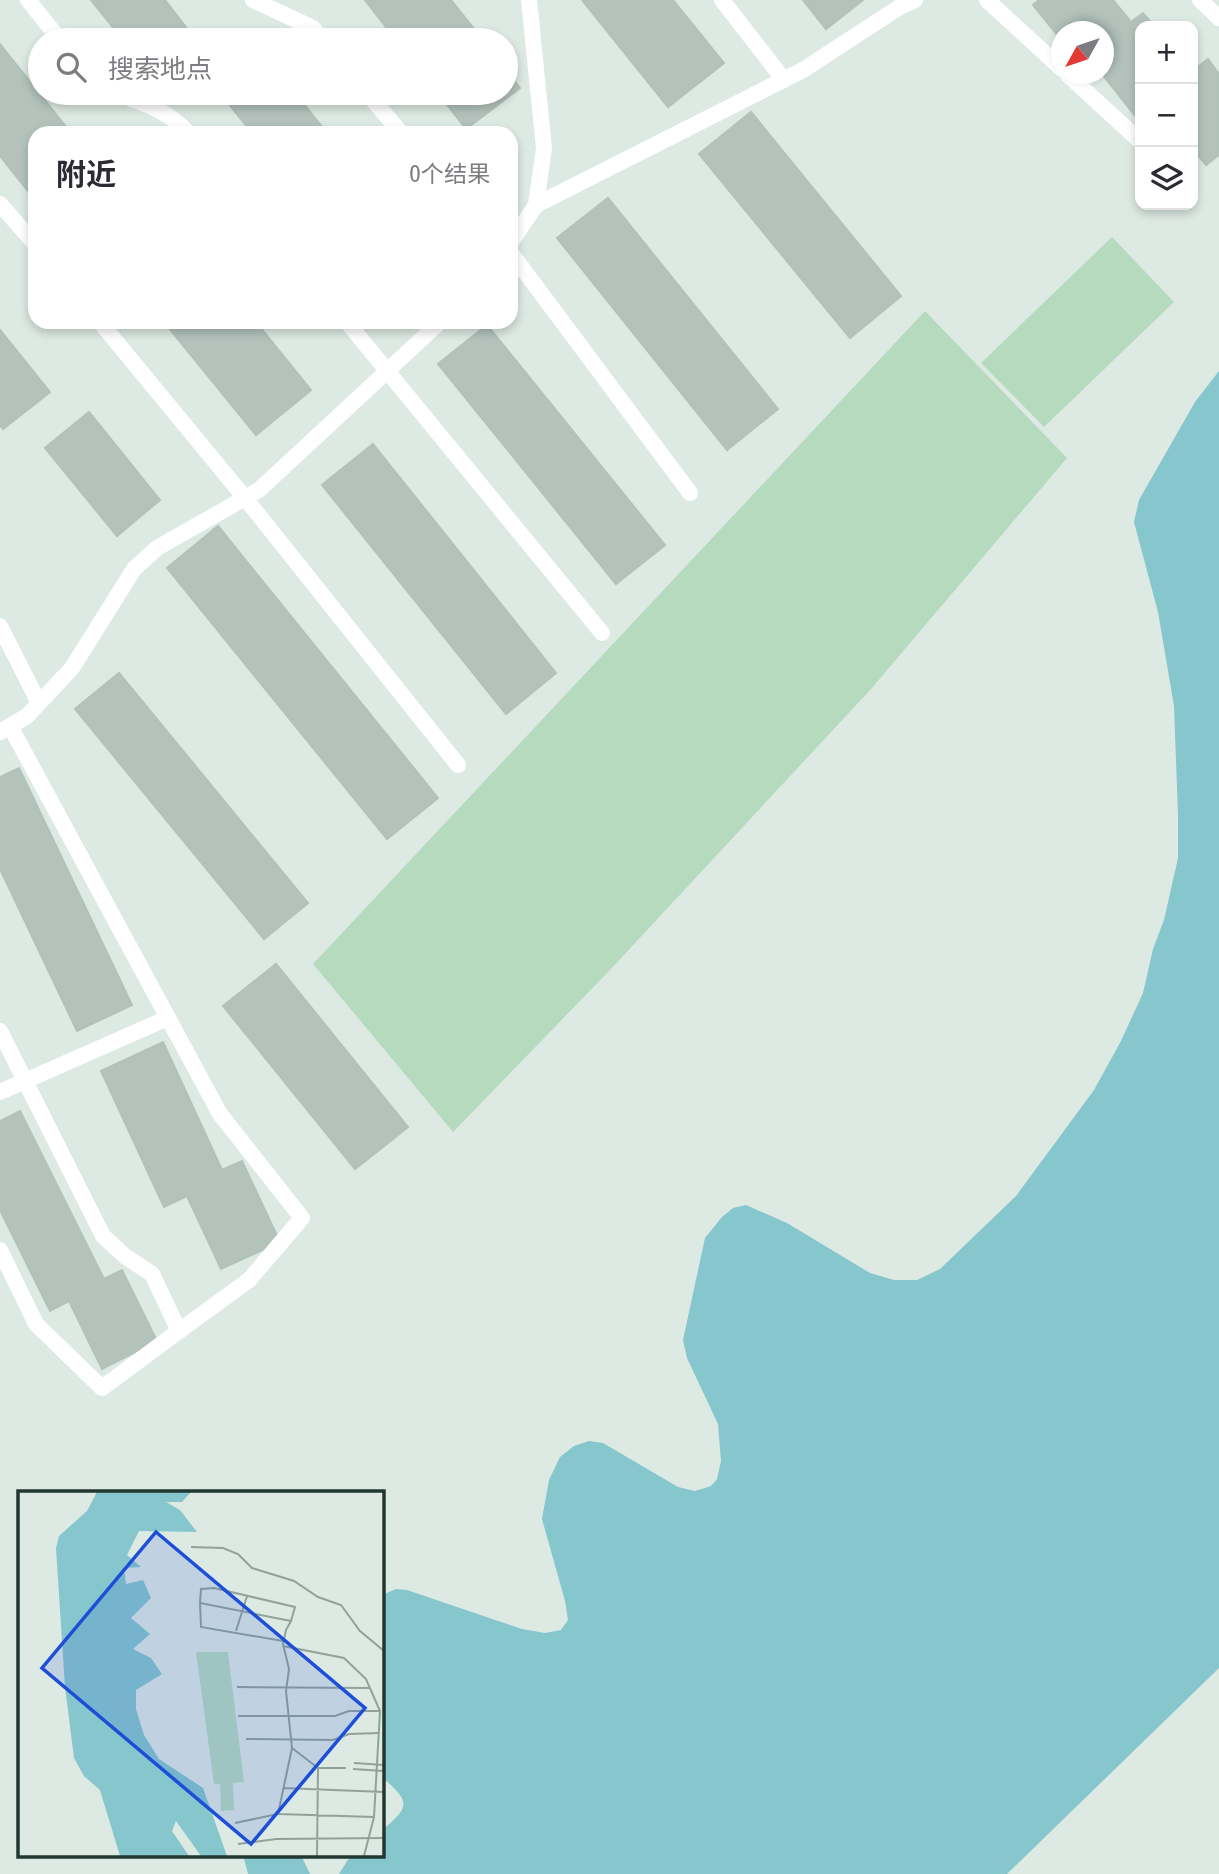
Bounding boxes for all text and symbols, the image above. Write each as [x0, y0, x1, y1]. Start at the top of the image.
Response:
north arrow [1051, 21, 1114, 84]
map controls [1135, 21, 1198, 210]
button: + [1135, 21, 1198, 84]
search box [28, 28, 518, 105]
icon: search [52, 48, 90, 86]
text: 搜索地点 [108, 54, 212, 85]
button: − [1135, 84, 1198, 147]
button: layers [1135, 147, 1198, 210]
text: 附近 [56, 157, 116, 193]
text: 0个结果 [409, 160, 490, 188]
inset map [18, 1491, 383, 1856]

